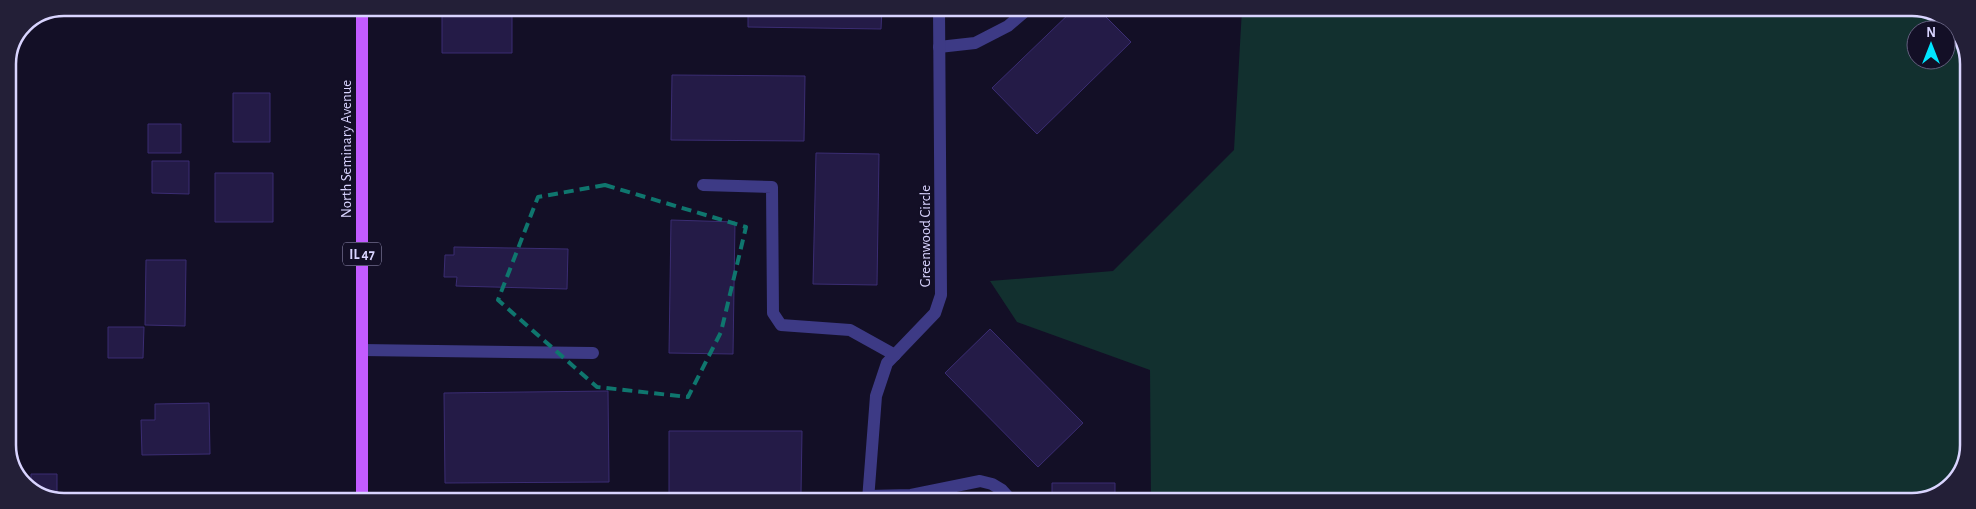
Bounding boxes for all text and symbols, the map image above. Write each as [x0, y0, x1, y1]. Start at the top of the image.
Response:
north arrow [1906, 20, 1956, 70]
text: N [1926, 26, 1936, 40]
street label: North Seminary Avenue [339, 80, 354, 218]
street label: Greenwood Circle [918, 185, 933, 287]
road number: IL 47 [343, 242, 381, 266]

